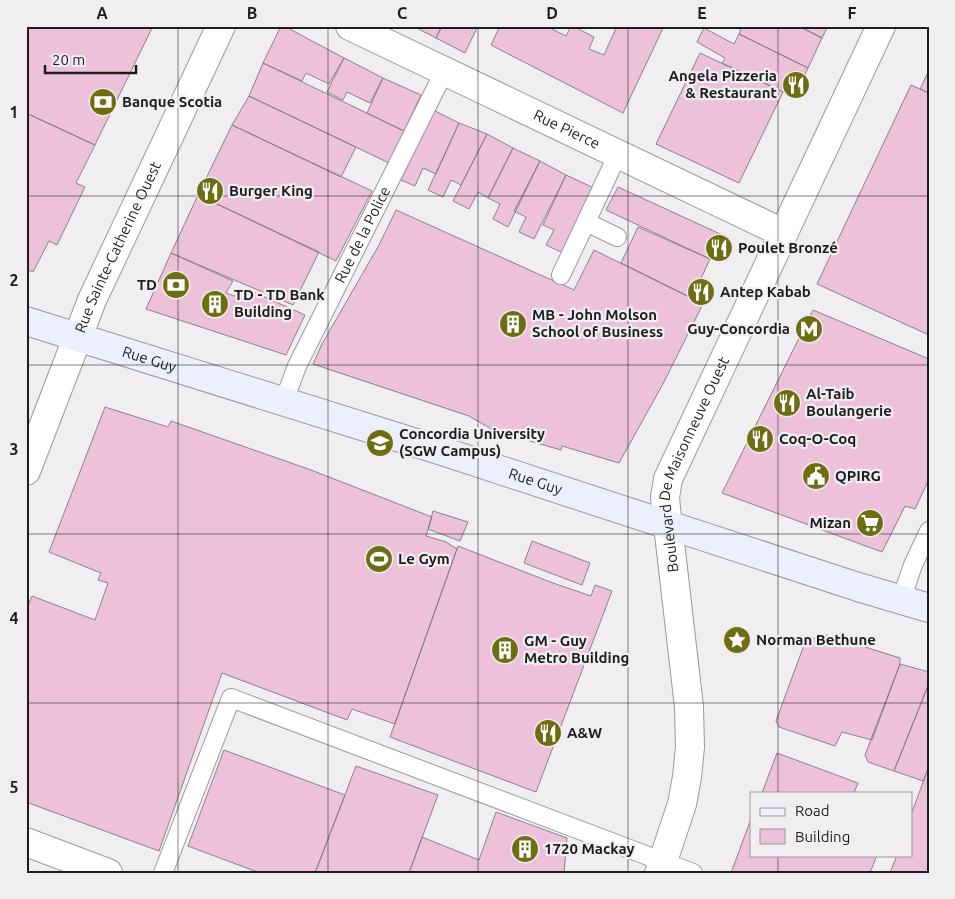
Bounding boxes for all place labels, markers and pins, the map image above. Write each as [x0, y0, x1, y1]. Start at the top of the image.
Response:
place label: Angela Pizzeria & Restaurant [669, 67, 778, 101]
restaurant icon: Angela Pizzeria & Restaurant [781, 70, 811, 100]
bank icon: Banque Scotia [88, 87, 118, 117]
place label: Banque Scotia [122, 93, 222, 110]
restaurant icon: Burger King [195, 176, 225, 206]
place label: Burger King [229, 182, 313, 199]
restaurant icon: Poulet Bronzé [704, 233, 734, 263]
place label: Poulet Bronzé [738, 239, 838, 256]
bank icon: TD [161, 270, 191, 300]
place label: TD [137, 276, 157, 293]
restaurant icon: Antep Kabab [686, 277, 716, 307]
place label: Antep Kabab [720, 283, 811, 300]
place label: TD - TD Bank Building [234, 286, 325, 320]
building icon: TD - TD Bank Building [200, 289, 230, 319]
place label: MB - John Molson School of Business [532, 306, 663, 340]
building icon: MB - John Molson School of Business [498, 309, 528, 339]
metro station icon: Guy-Concordia [794, 314, 824, 344]
place label: Guy-Concordia [687, 320, 790, 337]
place label: Al-Taib Boulangerie [806, 385, 892, 419]
restaurant icon: Al-Taib Boulangerie [772, 388, 802, 418]
restaurant icon: Coq-O-Coq [745, 424, 775, 454]
place label: Concordia University (SGW Campus) [399, 425, 545, 459]
school or university icon: Concordia University (SGW Campus) [365, 428, 395, 458]
place label: Coq-O-Coq [779, 430, 856, 447]
public building icon: QPIRG [801, 461, 831, 491]
place label: QPIRG [835, 467, 881, 484]
supermarket icon: Mizan [855, 508, 885, 538]
place label: Mizan [809, 514, 851, 531]
sports icon: Le Gym [364, 544, 394, 574]
place label: Le Gym [398, 550, 450, 567]
place icon: Norman Bethune [722, 625, 752, 655]
place label: Norman Bethune [756, 631, 876, 648]
place label: GM - Guy Metro Building [524, 632, 629, 666]
building icon: GM - Guy Metro Building [490, 635, 520, 665]
restaurant icon: A&W [533, 718, 563, 748]
place label: A&W [567, 724, 602, 741]
building icon: 1720 Mackay [510, 834, 540, 864]
place label: 1720 Mackay [544, 840, 635, 857]

